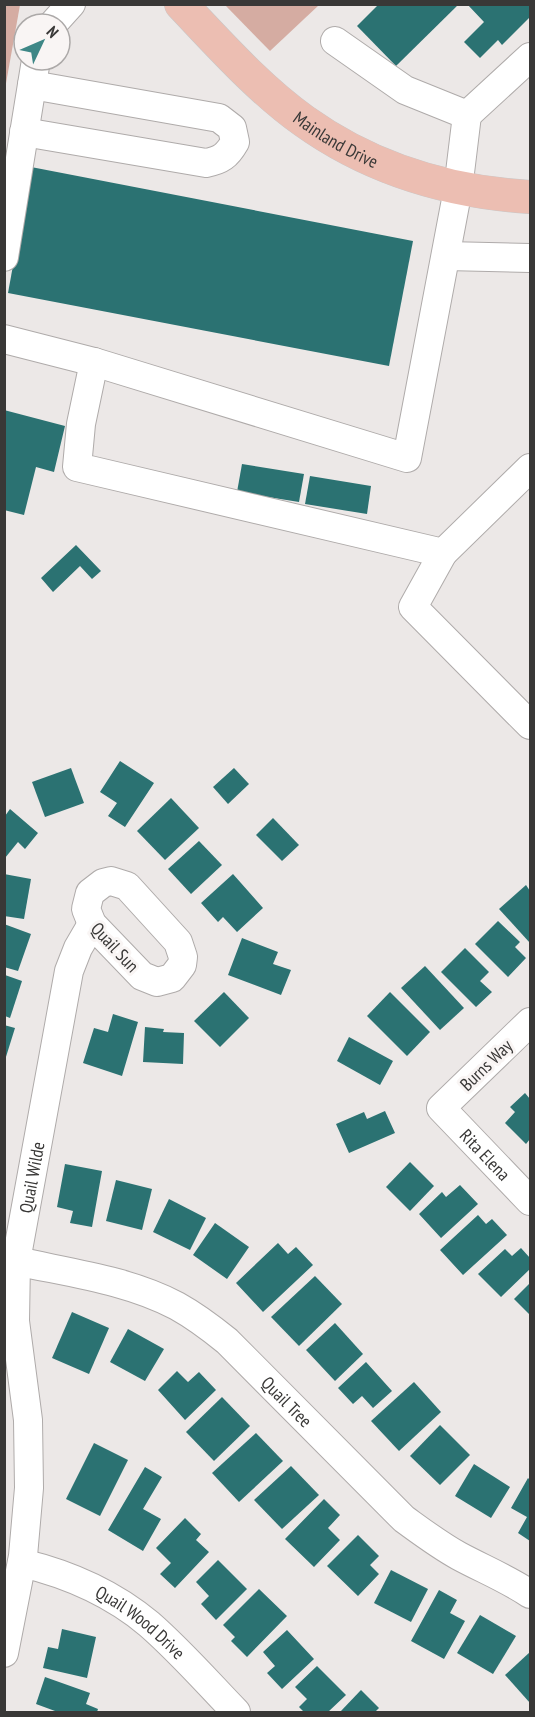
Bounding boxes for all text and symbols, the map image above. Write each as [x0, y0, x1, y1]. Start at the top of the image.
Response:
north arrow [12, 12, 72, 72]
text: N [43, 22, 63, 42]
street label: Mainland Drive [289, 106, 382, 173]
street label: Quail Sun [86, 917, 144, 977]
street label: Burns Way [455, 1034, 517, 1096]
street label: Rita Elena [455, 1124, 516, 1185]
street label: Quail Wilde [14, 1140, 49, 1215]
street label: Quail Tree [257, 1371, 317, 1432]
street label: Quail Wood Drive [92, 1580, 190, 1664]

